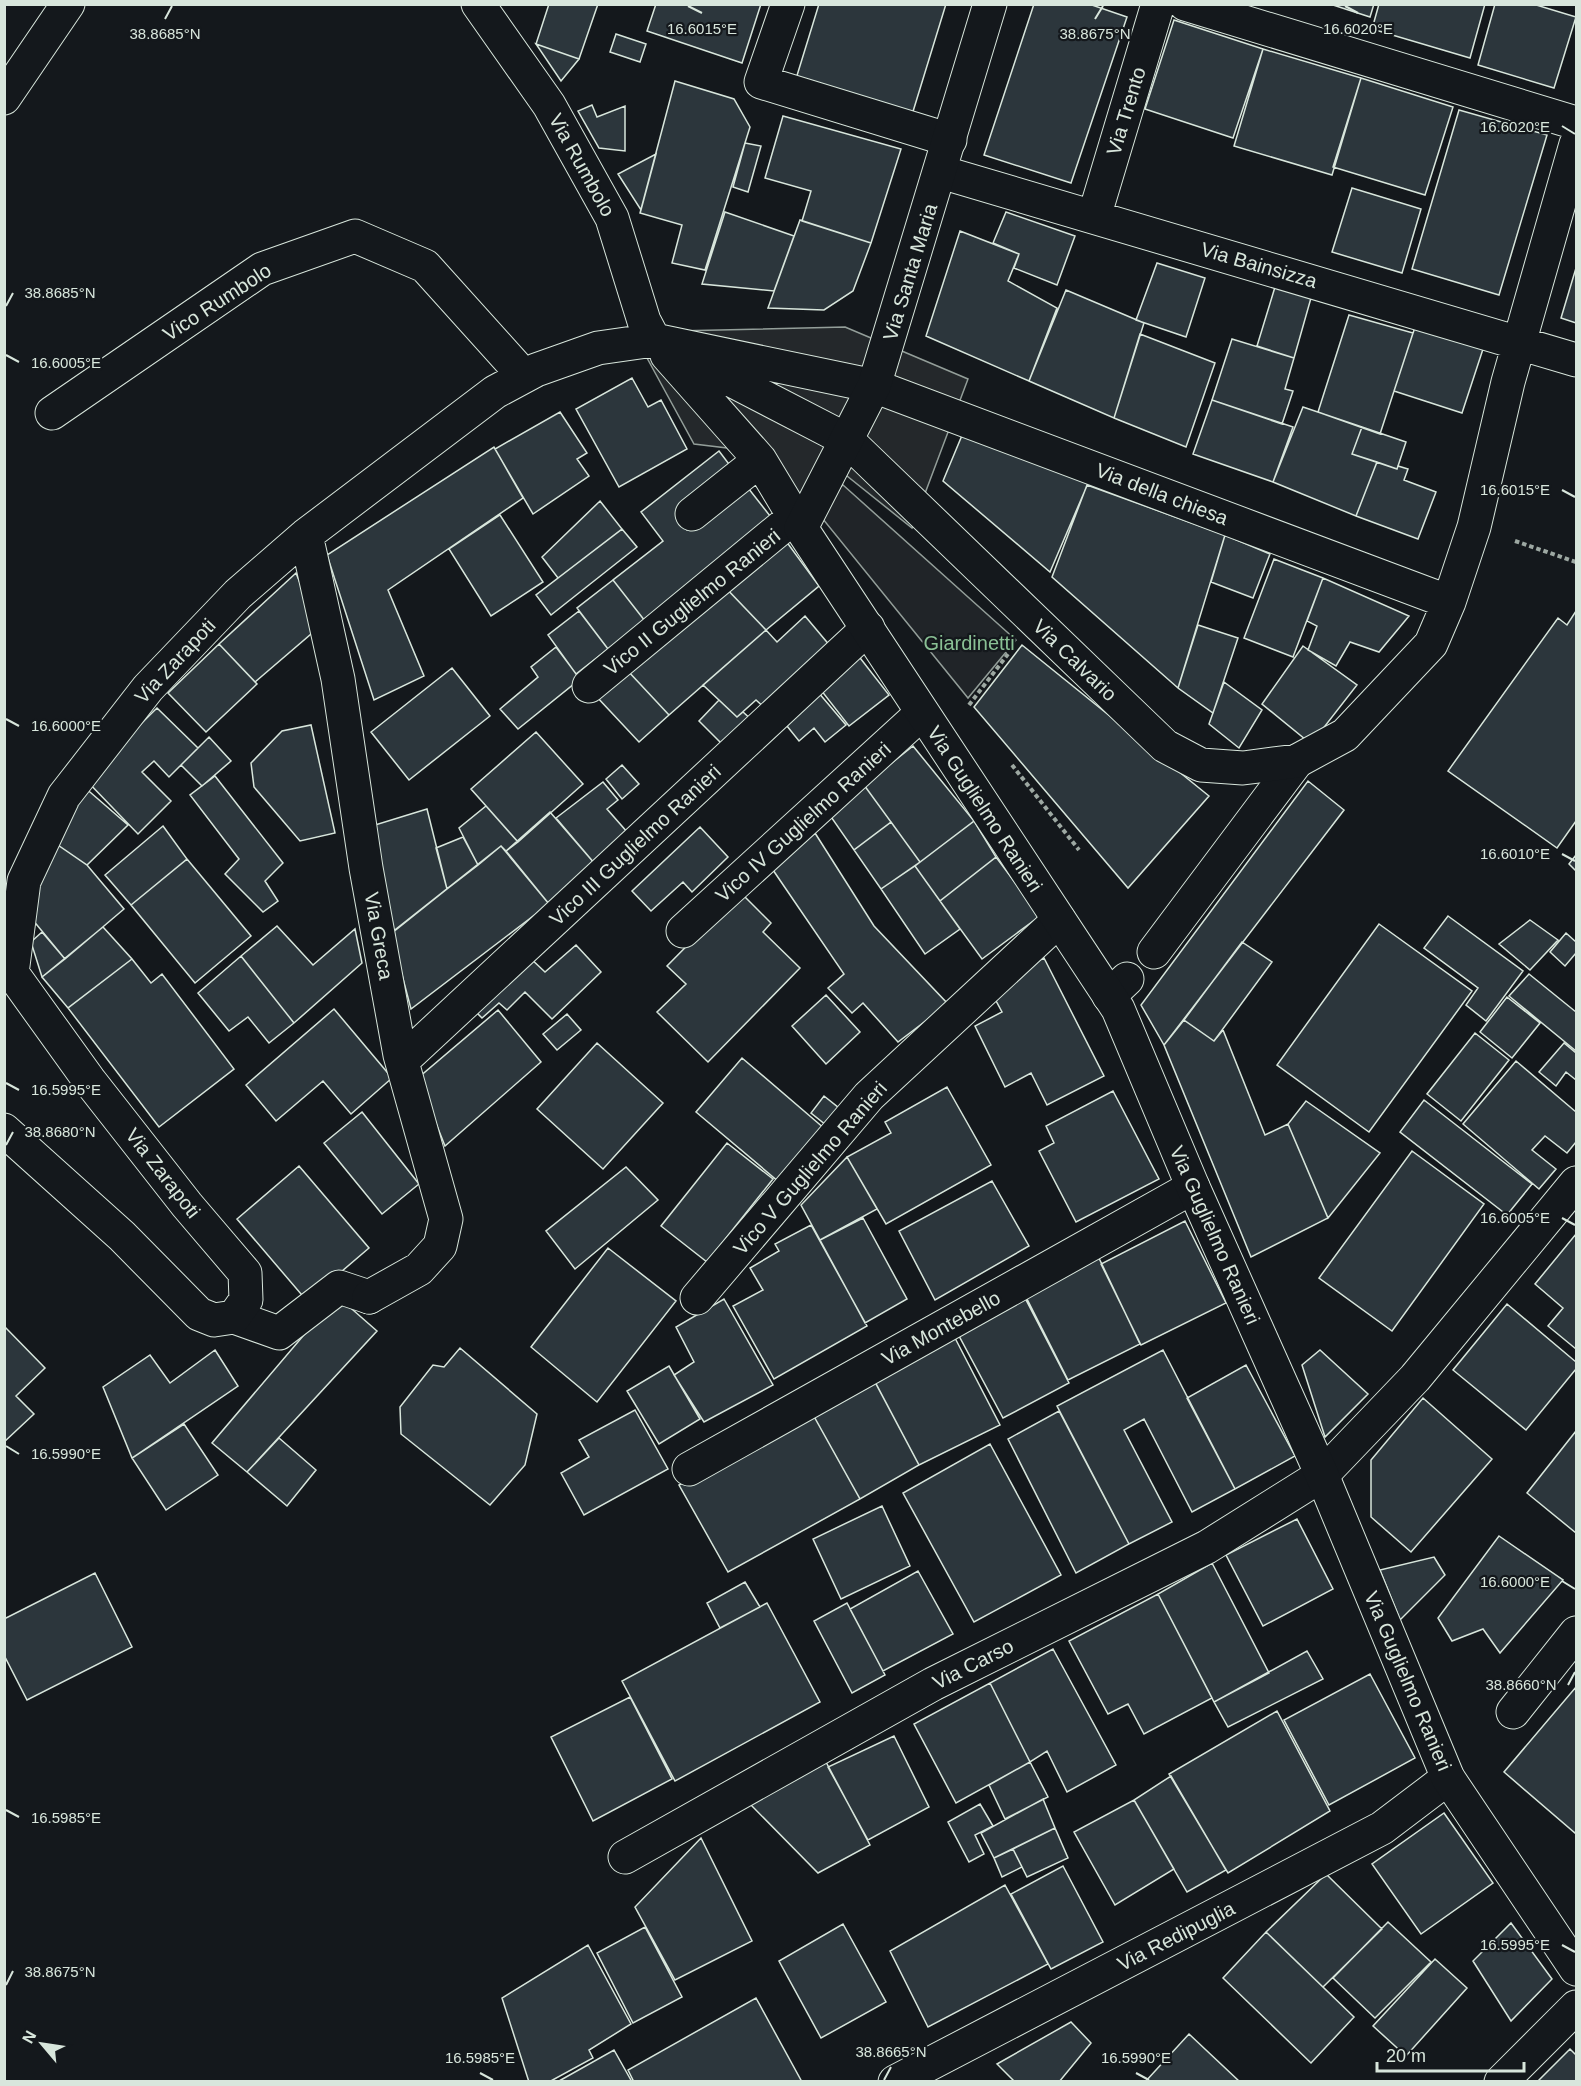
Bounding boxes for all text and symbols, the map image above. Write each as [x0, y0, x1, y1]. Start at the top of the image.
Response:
text: 16.6015°E [667, 20, 737, 37]
text: 16.6020°E [1323, 20, 1393, 37]
text: 38.8685°N [129, 25, 201, 42]
text: 38.8675°N [1059, 25, 1131, 42]
street label: Via Trento [1102, 64, 1150, 158]
street label: Via Rumbolo [545, 110, 619, 220]
text: 16.6020°E [1480, 118, 1550, 135]
street label: Via Santa Maria [879, 200, 942, 343]
street label: Via Bainsizza [1198, 238, 1320, 292]
street label: Vico Rumbolo [159, 259, 275, 345]
text: 38.8685°N [24, 284, 96, 301]
text: 16.6005°E [31, 354, 101, 371]
street label: Via della chiesa [1093, 459, 1232, 530]
text: 16.6015°E [1480, 481, 1550, 498]
street label: Vico II Guglielmo Ranieri [600, 524, 784, 680]
street label: Via Zarapoti [130, 614, 220, 708]
street label: Via Calvario [1029, 615, 1121, 705]
park label: Giardinetti [923, 632, 1015, 654]
text: 16.6000°E [31, 717, 101, 734]
street label: Via Guglielmo Ranieri [923, 722, 1047, 896]
street label: Vico IV Guglielmo Ranieri [711, 738, 895, 906]
street label: Vico III Guglielmo Ranieri [545, 760, 725, 930]
text: 16.6010°E [1480, 845, 1550, 862]
street label: Via Greca [360, 890, 398, 982]
street label: Vico V Guglielmo Ranieri [729, 1077, 891, 1259]
text: 16.5995°E [31, 1081, 101, 1098]
text: 38.8680°N [24, 1123, 96, 1140]
street label: Via Zarapoti [121, 1124, 205, 1222]
street label: Via Guglielmo Ranieri [1166, 1142, 1264, 1328]
text: 16.6005°E [1480, 1209, 1550, 1226]
street label: Via Montebello [878, 1286, 1004, 1370]
text: 16.5990°E [31, 1445, 101, 1462]
text: 16.6000°E [1480, 1573, 1550, 1590]
street label: Via Guglielmo Ranieri [1360, 1588, 1456, 1774]
street label: Via Carso [929, 1634, 1017, 1694]
text: 38.8660°N [1485, 1676, 1557, 1693]
text: 16.5985°E [31, 1809, 101, 1826]
street label: Via Redipuglia [1114, 1897, 1239, 1975]
text: 16.5995°E [1480, 1936, 1550, 1953]
text: 38.8675°N [24, 1963, 96, 1980]
north arrow [12, 2014, 72, 2074]
text: N [19, 2028, 40, 2046]
scale bar [1377, 2035, 1524, 2073]
text: 38.8665°N [855, 2043, 927, 2060]
text: 20 m [1386, 2046, 1426, 2066]
text: 16.5985°E [445, 2049, 515, 2066]
text: 16.5990°E [1101, 2049, 1171, 2066]

